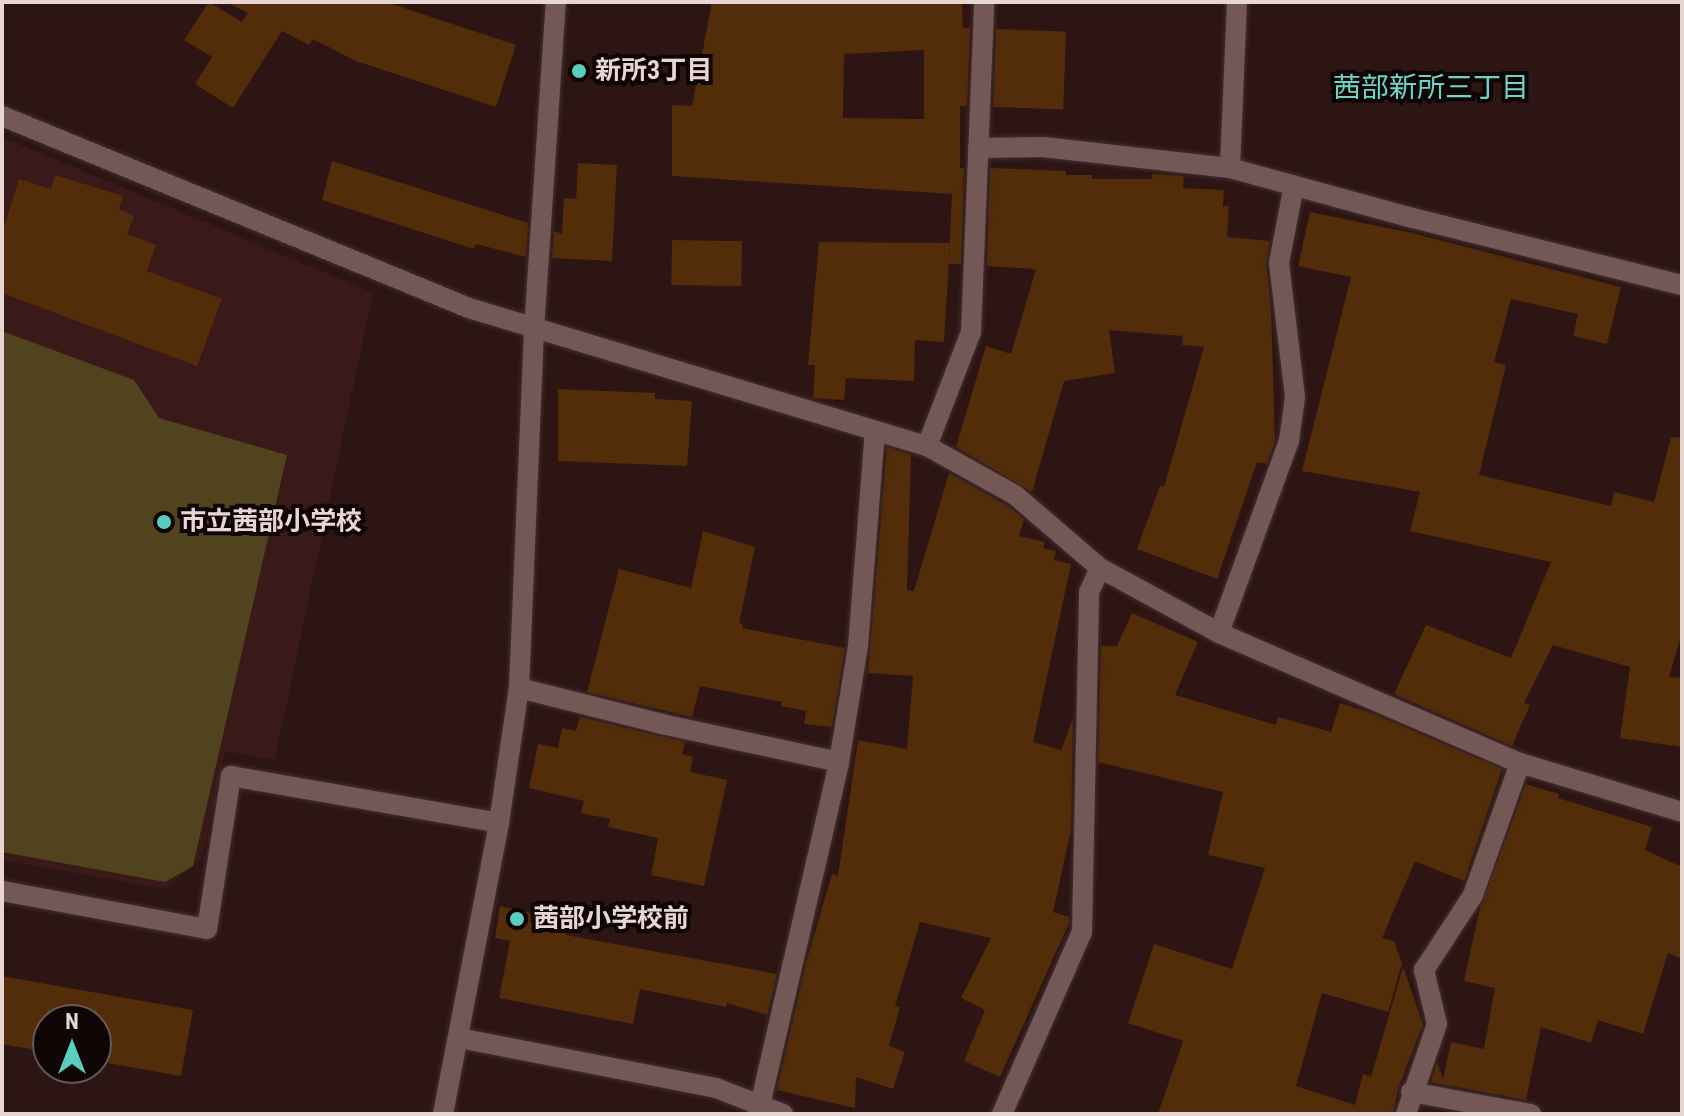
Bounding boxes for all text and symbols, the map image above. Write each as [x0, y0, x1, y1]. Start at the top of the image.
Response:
place label: 新所3丁目 [595, 55, 712, 87]
marker: 新所3丁目 [570, 62, 588, 80]
district label: 茜部新所三丁目 [1333, 71, 1529, 105]
place label: 市立茜部小学校 [180, 506, 362, 538]
marker: 市立茜部小学校 [155, 513, 173, 531]
place label: 茜部小学校前 [533, 903, 689, 935]
marker: 茜部小学校前 [508, 910, 526, 928]
north arrow [32, 1004, 112, 1084]
text: N [65, 1009, 79, 1034]

